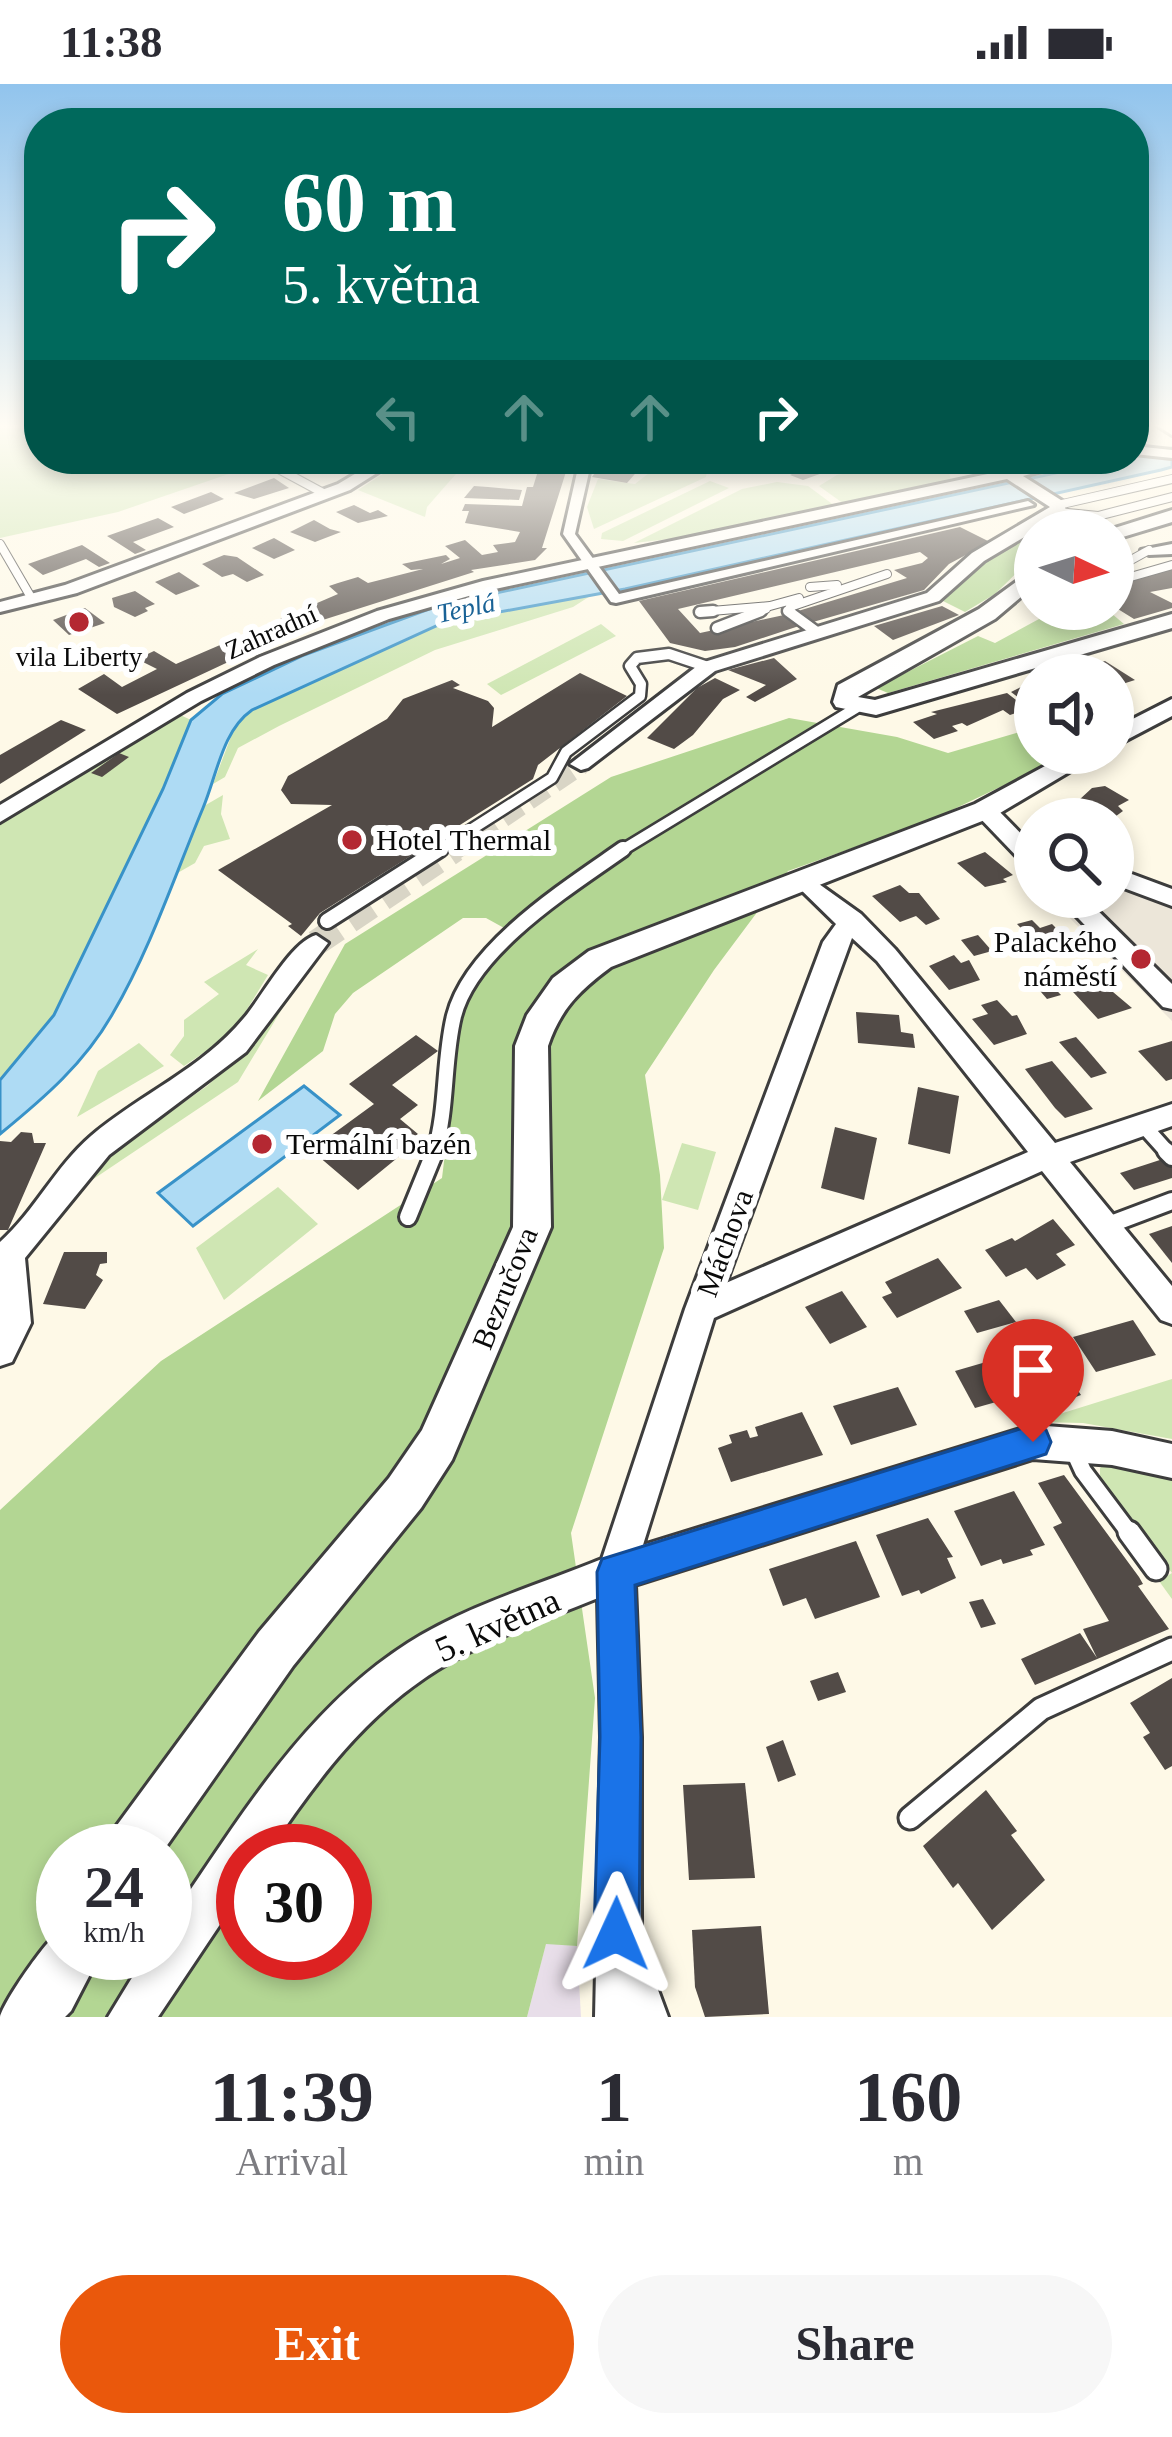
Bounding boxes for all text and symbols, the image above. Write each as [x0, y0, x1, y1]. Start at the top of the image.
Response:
text: 11:38 [60, 17, 163, 67]
icon: right [84, 156, 240, 312]
text: 60 m [282, 156, 457, 249]
text: 5. května [282, 255, 480, 315]
icon: left [365, 384, 431, 450]
icon: ahead [491, 384, 557, 450]
icon: ahead [617, 384, 683, 450]
icon: right [743, 384, 809, 450]
north arrow [1014, 510, 1134, 630]
map controls [1014, 510, 1134, 918]
water label: Teplá [434, 587, 498, 629]
street label: Zahradní [220, 598, 322, 666]
marker: vila Liberty [66, 609, 92, 635]
place label: vila Liberty [16, 642, 143, 672]
button: sound [1014, 654, 1134, 774]
button: search [1014, 798, 1134, 918]
place label: Hotel Thermal [376, 823, 551, 856]
marker: Hotel Thermal [339, 827, 365, 853]
place label: Palackého náměstí [994, 925, 1118, 992]
marker: Palackého náměstí [1128, 946, 1154, 972]
place label: Termální bazén [286, 1127, 471, 1160]
marker: Termální bazén [249, 1131, 275, 1157]
street label: Máchova [690, 1185, 759, 1301]
street label: Bezručova [465, 1222, 544, 1353]
pin [982, 1319, 1084, 1442]
icon: arrive [1000, 1337, 1066, 1403]
street label: 5. května [429, 1580, 566, 1670]
speed limit sign: 30 [216, 1824, 372, 1980]
text: 24 [84, 1854, 144, 1920]
position arrow [553, 1871, 679, 1997]
text: km/h [83, 1915, 145, 1948]
text: 11:39 [210, 2057, 374, 2137]
text: 1 [596, 2057, 632, 2137]
text: 160 [854, 2057, 962, 2137]
text: Arrival [236, 2140, 348, 2183]
text: min [584, 2140, 644, 2183]
text: m [893, 2140, 923, 2183]
button: Exit [60, 2275, 574, 2413]
button: Share [598, 2275, 1112, 2413]

